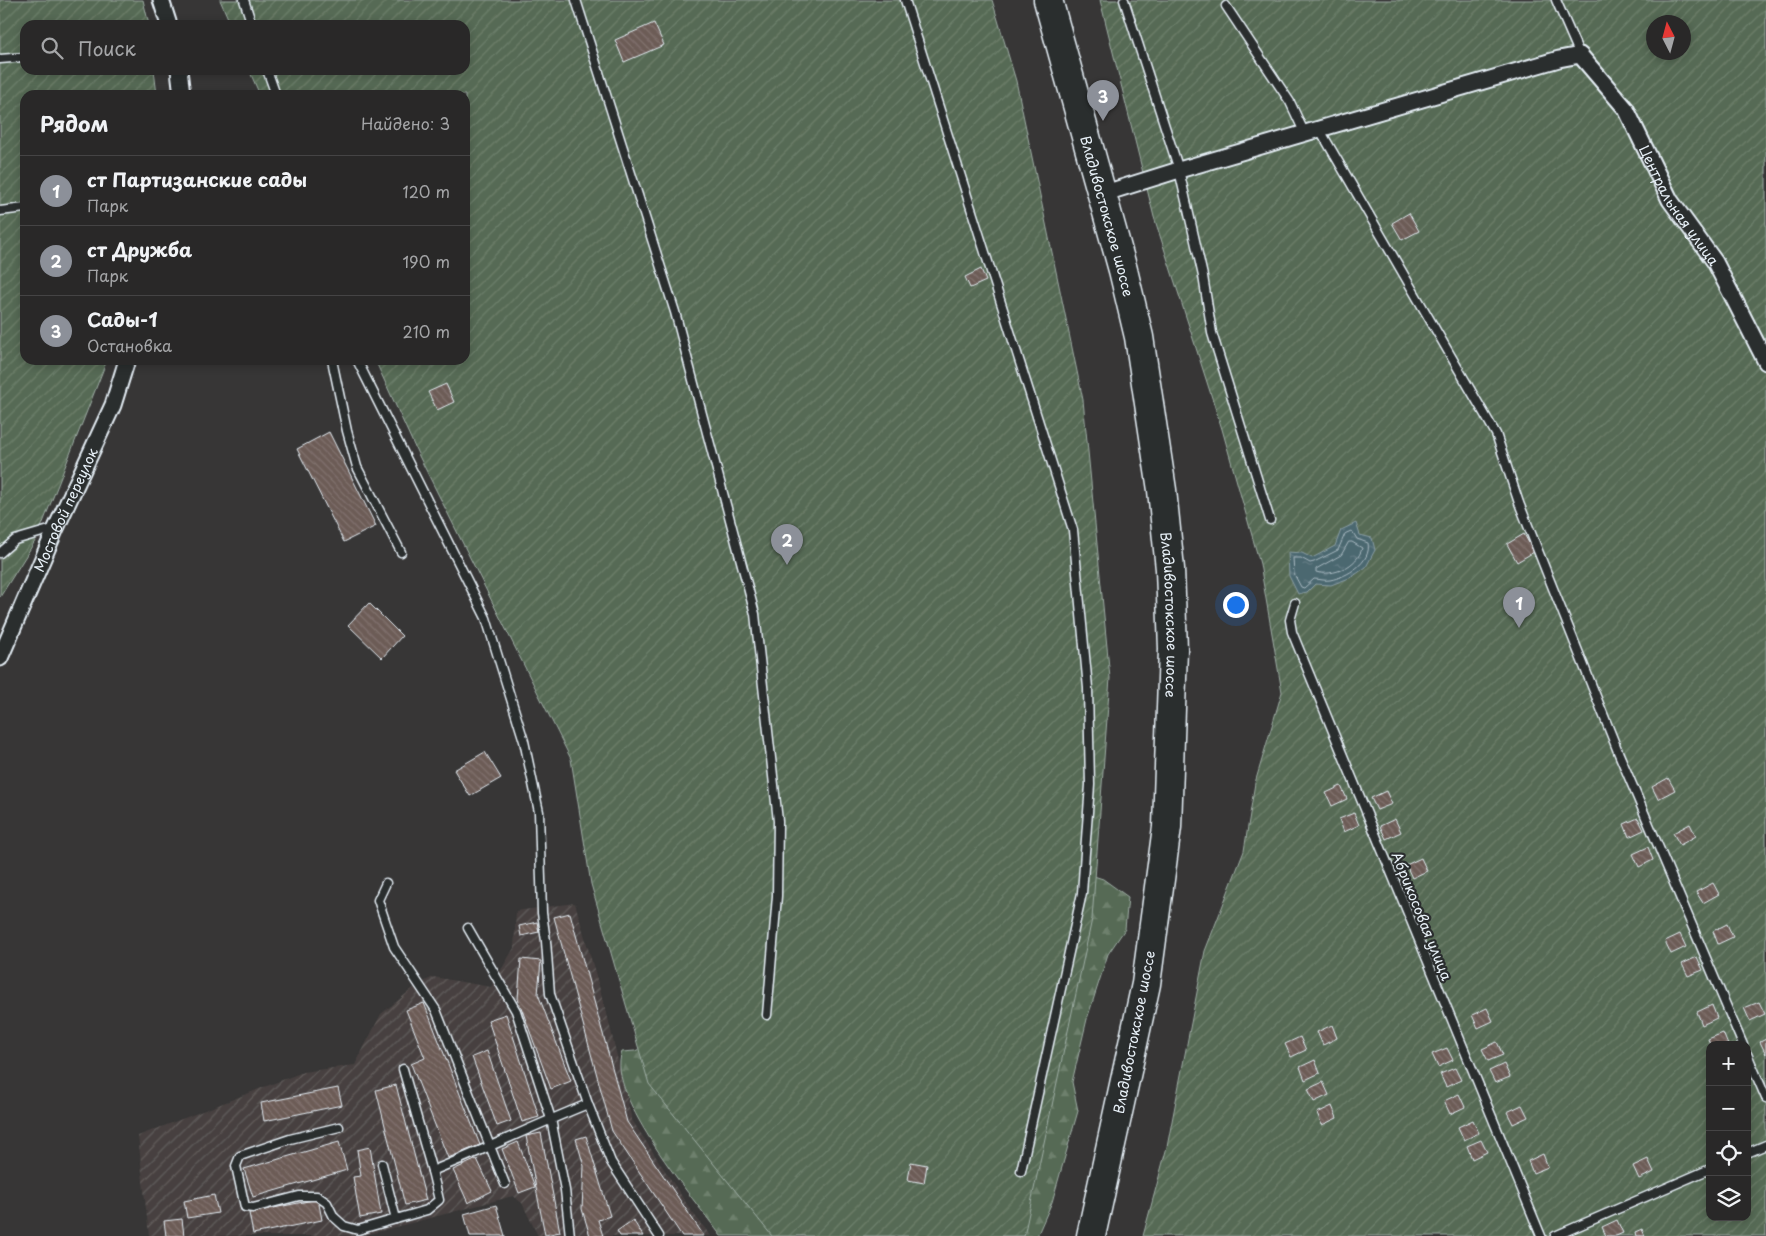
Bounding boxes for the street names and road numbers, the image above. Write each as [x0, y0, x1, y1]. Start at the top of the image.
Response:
street label: Владивостокское шоссе [1076, 133, 1139, 298]
street label: Центральная улица [1634, 141, 1725, 270]
street label: Мостовой переулок [28, 443, 103, 575]
street label: Владивостокское шоссе [1156, 531, 1184, 698]
street label: Абрикосовая улица [1387, 849, 1457, 984]
street label: Владивостокское шоссе [1108, 949, 1160, 1115]

